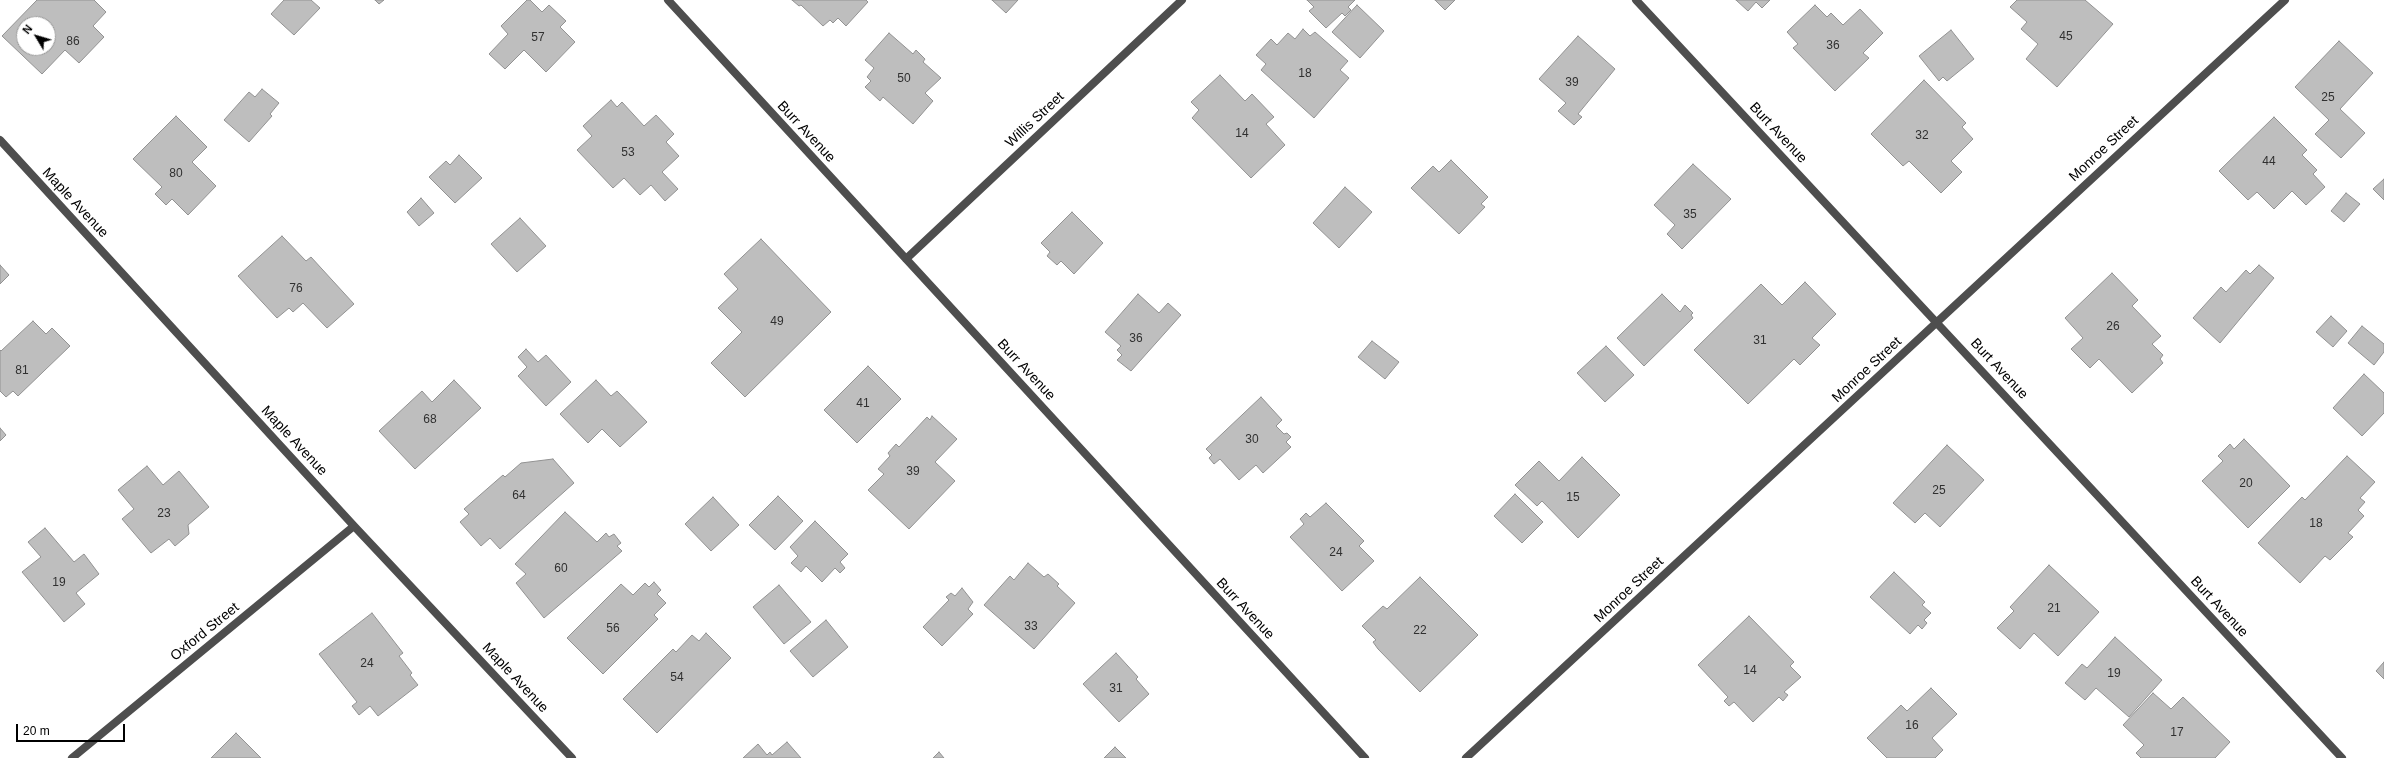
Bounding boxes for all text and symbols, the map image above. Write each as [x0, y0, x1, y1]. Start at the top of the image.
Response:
north arrow [16, 16, 56, 56]
text: N [20, 22, 35, 36]
house number: 45 [2059, 30, 2073, 44]
house number: 57 [531, 31, 545, 45]
house number: 86 [66, 35, 80, 49]
house number: 36 [1826, 39, 1840, 53]
house number: 18 [1298, 67, 1312, 81]
house number: 50 [897, 72, 911, 86]
house number: 39 [1565, 76, 1579, 90]
street label: Willis Street [1002, 89, 1068, 151]
house number: 25 [2321, 91, 2335, 105]
street label: Burr Avenue [773, 98, 839, 166]
street label: Burt Avenue [1746, 99, 1810, 167]
street label: Monroe Street [2066, 113, 2142, 185]
house number: 14 [1235, 127, 1249, 141]
house number: 32 [1915, 129, 1929, 143]
house number: 53 [621, 146, 635, 160]
house number: 44 [2262, 155, 2276, 169]
street label: Maple Avenue [38, 165, 112, 241]
house number: 80 [169, 167, 183, 181]
house number: 35 [1683, 208, 1697, 222]
house number: 76 [289, 282, 303, 296]
house number: 49 [770, 315, 784, 329]
house number: 26 [2106, 320, 2120, 334]
house number: 36 [1129, 332, 1143, 346]
house number: 31 [1753, 334, 1767, 348]
street label: Monroe Street [1829, 334, 1905, 406]
street label: Burt Avenue [1967, 335, 2031, 403]
street label: Burr Avenue [993, 336, 1059, 404]
house number: 81 [15, 364, 29, 378]
house number: 41 [856, 397, 870, 411]
street label: Maple Avenue [257, 403, 331, 479]
house number: 68 [423, 413, 437, 427]
house number: 30 [1245, 433, 1259, 447]
house number: 39 [906, 465, 920, 479]
house number: 20 [2239, 477, 2253, 491]
house number: 25 [1932, 484, 1946, 498]
house number: 64 [512, 489, 526, 503]
house number: 15 [1566, 491, 1580, 505]
house number: 23 [157, 507, 171, 521]
house number: 18 [2309, 517, 2323, 531]
house number: 24 [1329, 546, 1343, 560]
street label: Monroe Street [1591, 554, 1667, 626]
house number: 60 [554, 562, 568, 576]
street label: Burt Avenue [2187, 573, 2251, 641]
street label: Burr Avenue [1212, 575, 1278, 643]
house number: 19 [52, 576, 66, 590]
street label: Oxford Street [167, 599, 243, 665]
house number: 21 [2047, 602, 2061, 616]
house number: 33 [1024, 620, 1038, 634]
house number: 56 [606, 622, 620, 636]
house number: 22 [1413, 624, 1427, 638]
street label: Maple Avenue [478, 640, 552, 716]
house number: 24 [360, 657, 374, 671]
house number: 14 [1743, 664, 1757, 678]
house number: 19 [2107, 667, 2121, 681]
house number: 54 [670, 671, 684, 685]
house number: 31 [1109, 682, 1123, 696]
scale bar [18, 716, 127, 742]
house number: 16 [1905, 719, 1919, 733]
text: 20 m [23, 724, 50, 738]
house number: 17 [2170, 726, 2184, 740]

